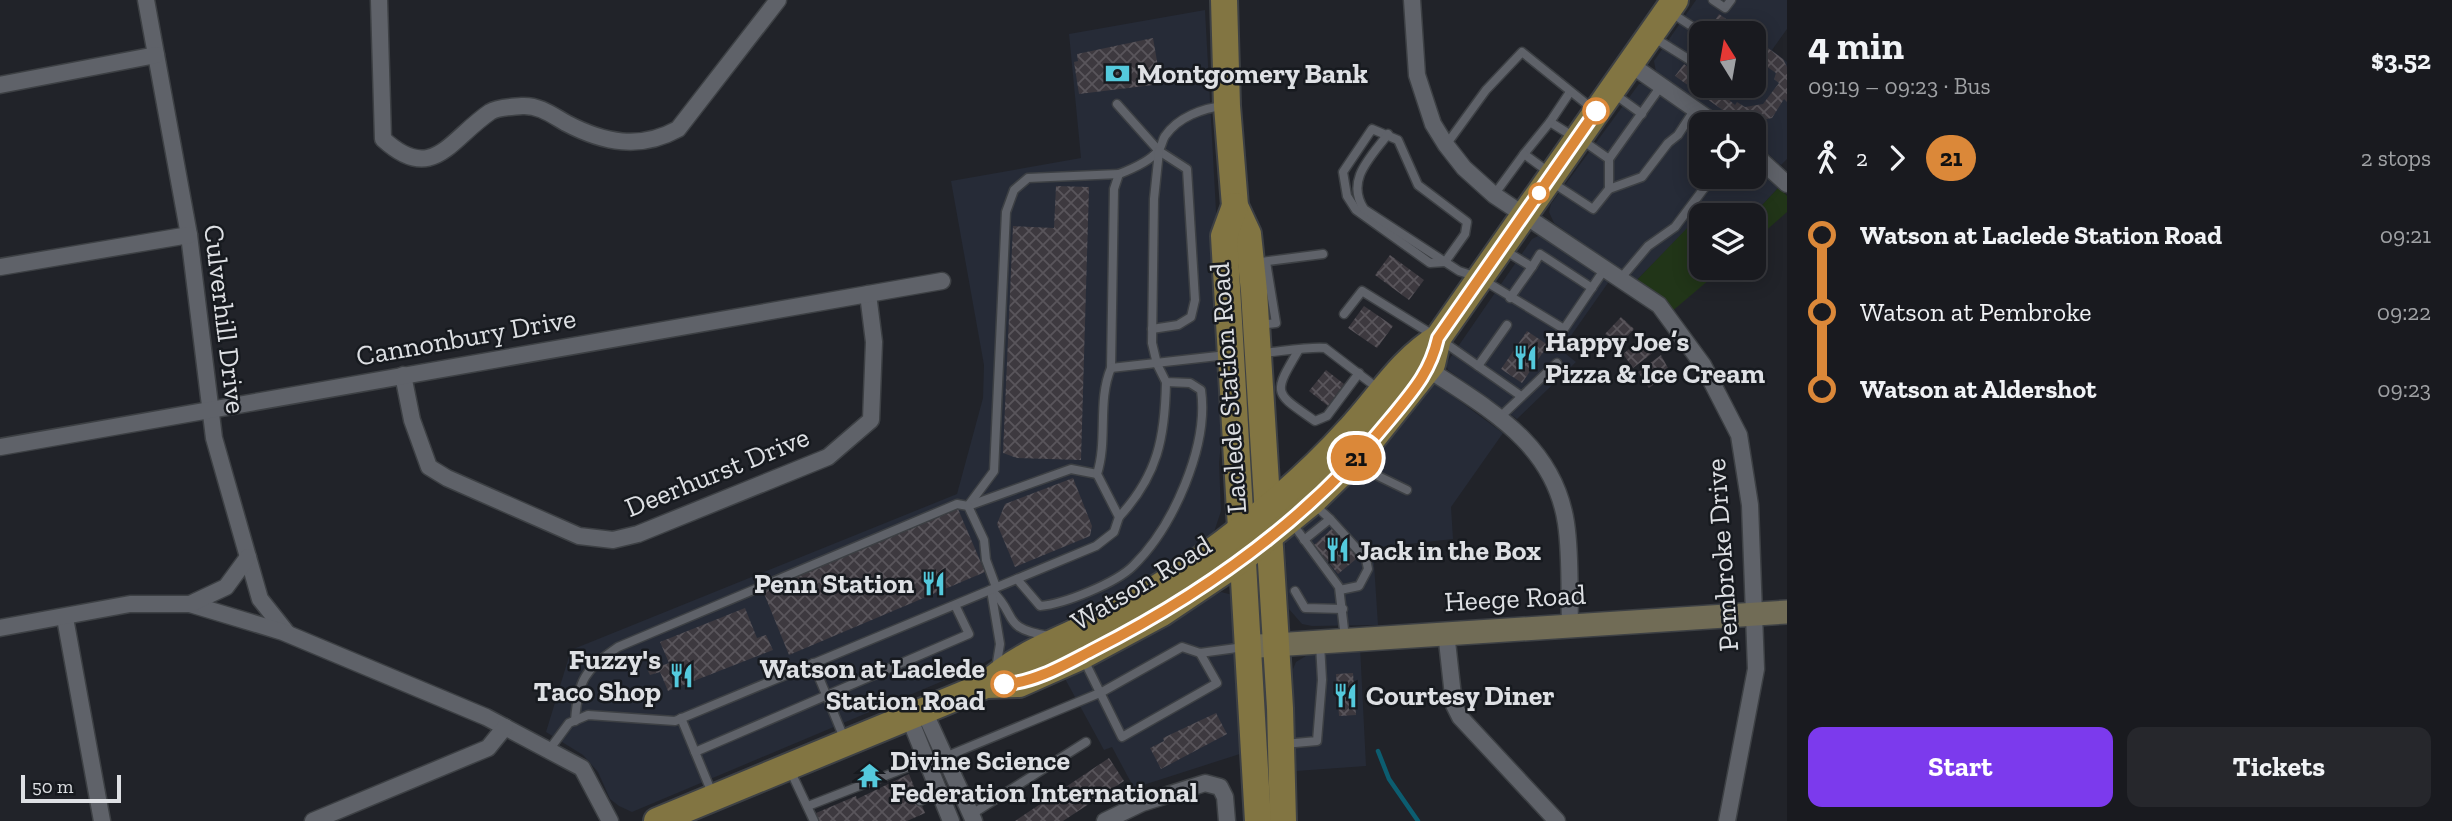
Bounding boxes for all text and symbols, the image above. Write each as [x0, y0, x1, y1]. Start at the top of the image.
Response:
north arrow [1689, 21, 1766, 98]
map controls [1689, 21, 1766, 280]
text: 4 min [1808, 23, 1904, 69]
text: $3.52 [2371, 44, 2431, 76]
place label: Montgomery Bank [1137, 57, 1369, 90]
bank icon: Montgomery Bank [1103, 59, 1131, 87]
text: 09:19 – 09:23 · Bus [1808, 72, 1991, 100]
unlabelled marker [1583, 98, 1609, 124]
button: locate [1689, 112, 1766, 189]
icon: walk [1808, 139, 1846, 177]
icon: forward [1878, 139, 1916, 177]
text: 21 [1940, 143, 1962, 172]
text: 2 [1856, 144, 1868, 172]
text: 2 stops [2361, 144, 2431, 172]
unlabelled marker [1529, 183, 1549, 203]
button: layers [1689, 203, 1766, 280]
text: Watson at Laclede Station Road [1860, 219, 2222, 251]
text: 09:21 [2380, 221, 2431, 249]
street label: Culverhill Drive [197, 223, 253, 415]
street label: Laclede Station Road [1203, 262, 1253, 514]
text: Watson at Pembroke [1860, 296, 2091, 328]
text: 09:22 [2377, 298, 2431, 326]
street label: Cannonbury Drive [354, 301, 578, 373]
place label: Happy Joe’s Pizza & Ice Cream [1545, 325, 1765, 390]
restaurant icon: Happy Joe’s Pizza & Ice Cream [1511, 343, 1539, 371]
text: Watson at Aldershot [1860, 373, 2096, 405]
text: 09:23 [2377, 375, 2431, 403]
street label: Deerhurst Drive [620, 420, 814, 524]
line badge: 21 [1324, 435, 1388, 481]
text: 21 [1345, 443, 1367, 472]
street label: Pembroke Drive [1699, 457, 1745, 653]
street label: Watson Road [1065, 528, 1217, 638]
place label: Jack in the Box [1357, 534, 1541, 567]
restaurant icon: Jack in the Box [1323, 536, 1351, 564]
place label: Penn Station [754, 567, 914, 600]
restaurant icon: Penn Station [920, 569, 948, 597]
street label: Heege Road [1443, 578, 1587, 618]
place label: Fuzzy's Taco Shop [533, 643, 661, 708]
place label: Watson at Laclede Station Road [760, 652, 985, 717]
restaurant icon: Fuzzy's Taco Shop [667, 661, 695, 689]
marker: Watson at Laclede Station Road [991, 671, 1017, 697]
place label: Courtesy Diner [1366, 679, 1555, 712]
restaurant icon: Courtesy Diner [1332, 681, 1360, 709]
button: Start [1808, 727, 2113, 807]
button: Tickets [2127, 727, 2431, 807]
place label: Divine Science Federation International [890, 744, 1198, 809]
temple icon: Divine Science Federation International [856, 762, 884, 790]
scale bar [21, 772, 121, 804]
text: 50 m [32, 775, 73, 798]

